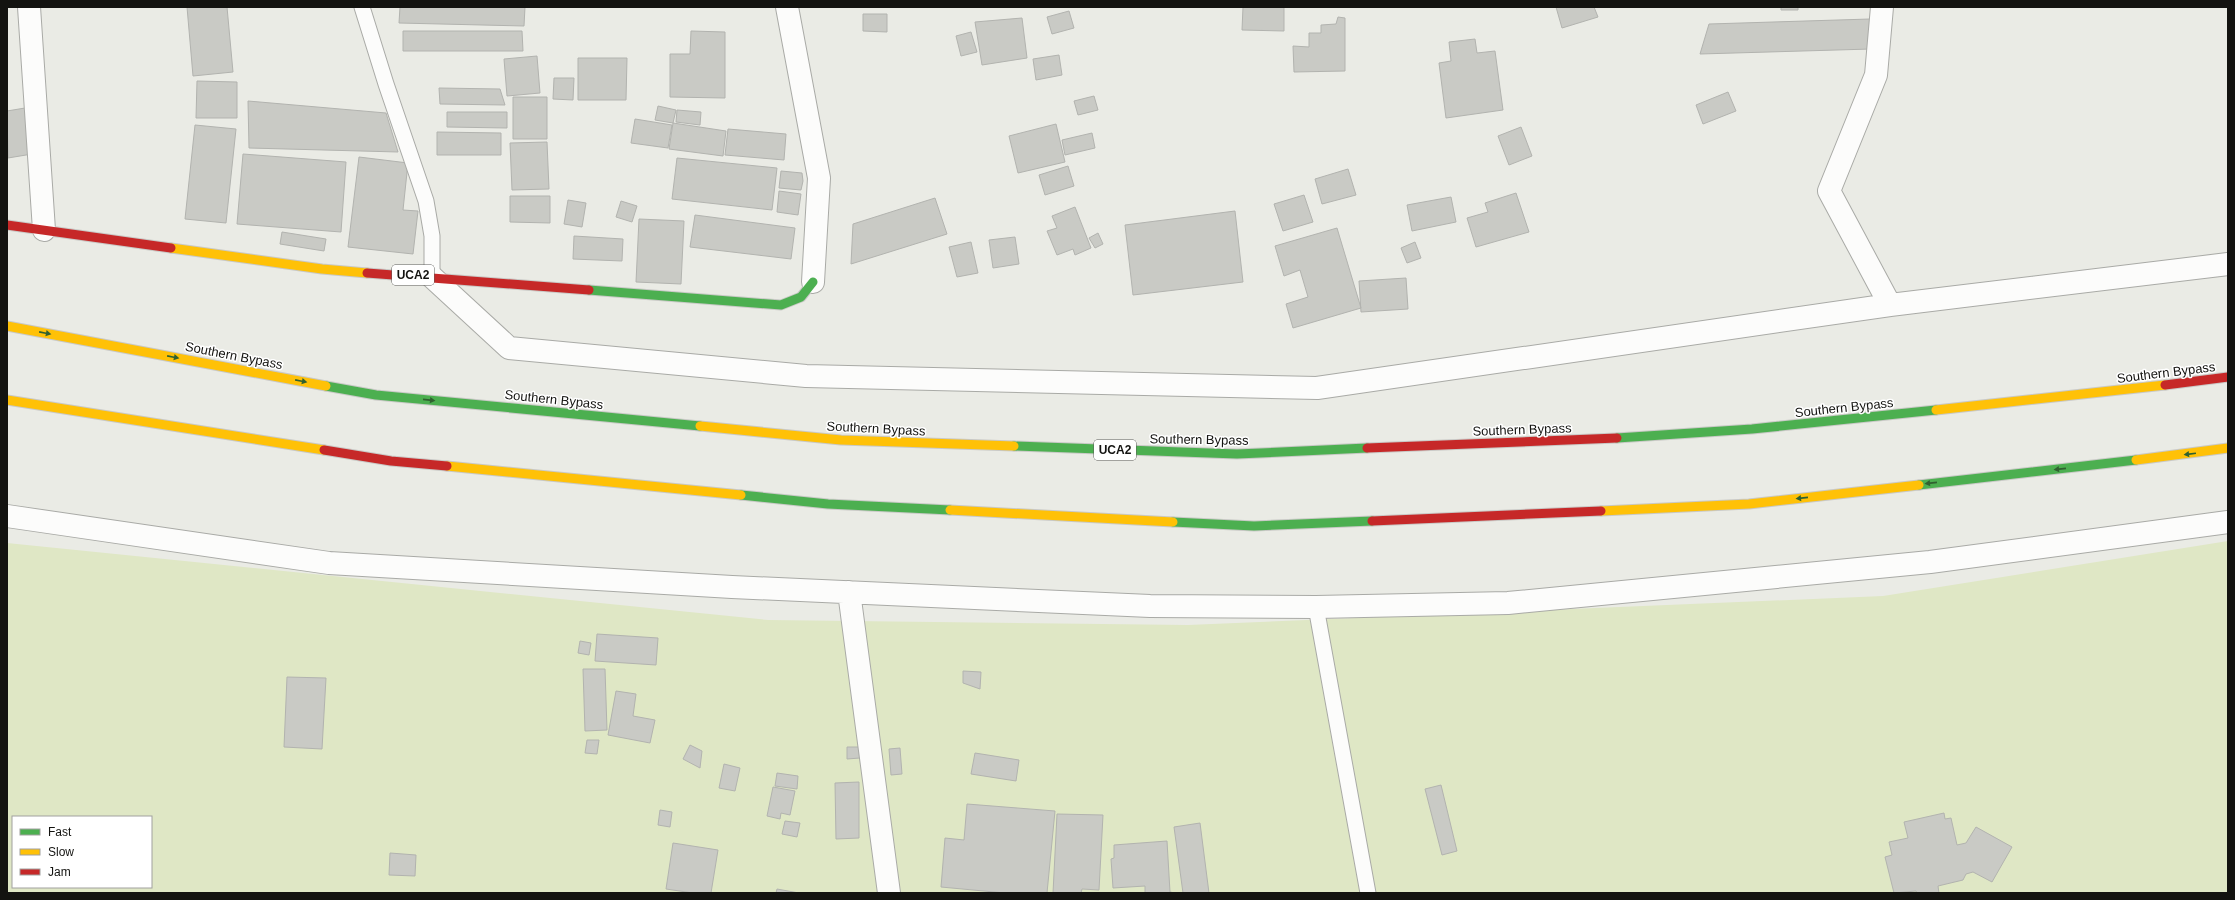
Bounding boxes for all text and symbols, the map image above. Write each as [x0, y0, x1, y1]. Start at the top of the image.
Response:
road number: UCA2 [392, 265, 434, 285]
one-way arrow [39, 330, 51, 336]
street label: Southern Bypass [184, 339, 284, 372]
one-way arrow [167, 354, 179, 360]
street label: Southern Bypass [2116, 359, 2217, 386]
one-way arrow [295, 378, 307, 384]
street label: Southern Bypass [504, 387, 604, 412]
street label: Southern Bypass [1794, 395, 1895, 420]
one-way arrow [423, 396, 435, 403]
street label: Southern Bypass [826, 418, 926, 439]
street label: Southern Bypass [1472, 420, 1572, 439]
street label: Southern Bypass [1149, 431, 1249, 448]
road number: UCA2 [1094, 440, 1136, 460]
one-way arrow [2183, 451, 2196, 457]
one-way arrow [2054, 466, 2066, 472]
one-way arrow [1925, 480, 1937, 487]
one-way arrow [1796, 495, 1808, 501]
legend [12, 816, 152, 888]
text: Fast [48, 825, 72, 839]
text: Slow [48, 845, 74, 859]
text: Jam [48, 865, 71, 879]

